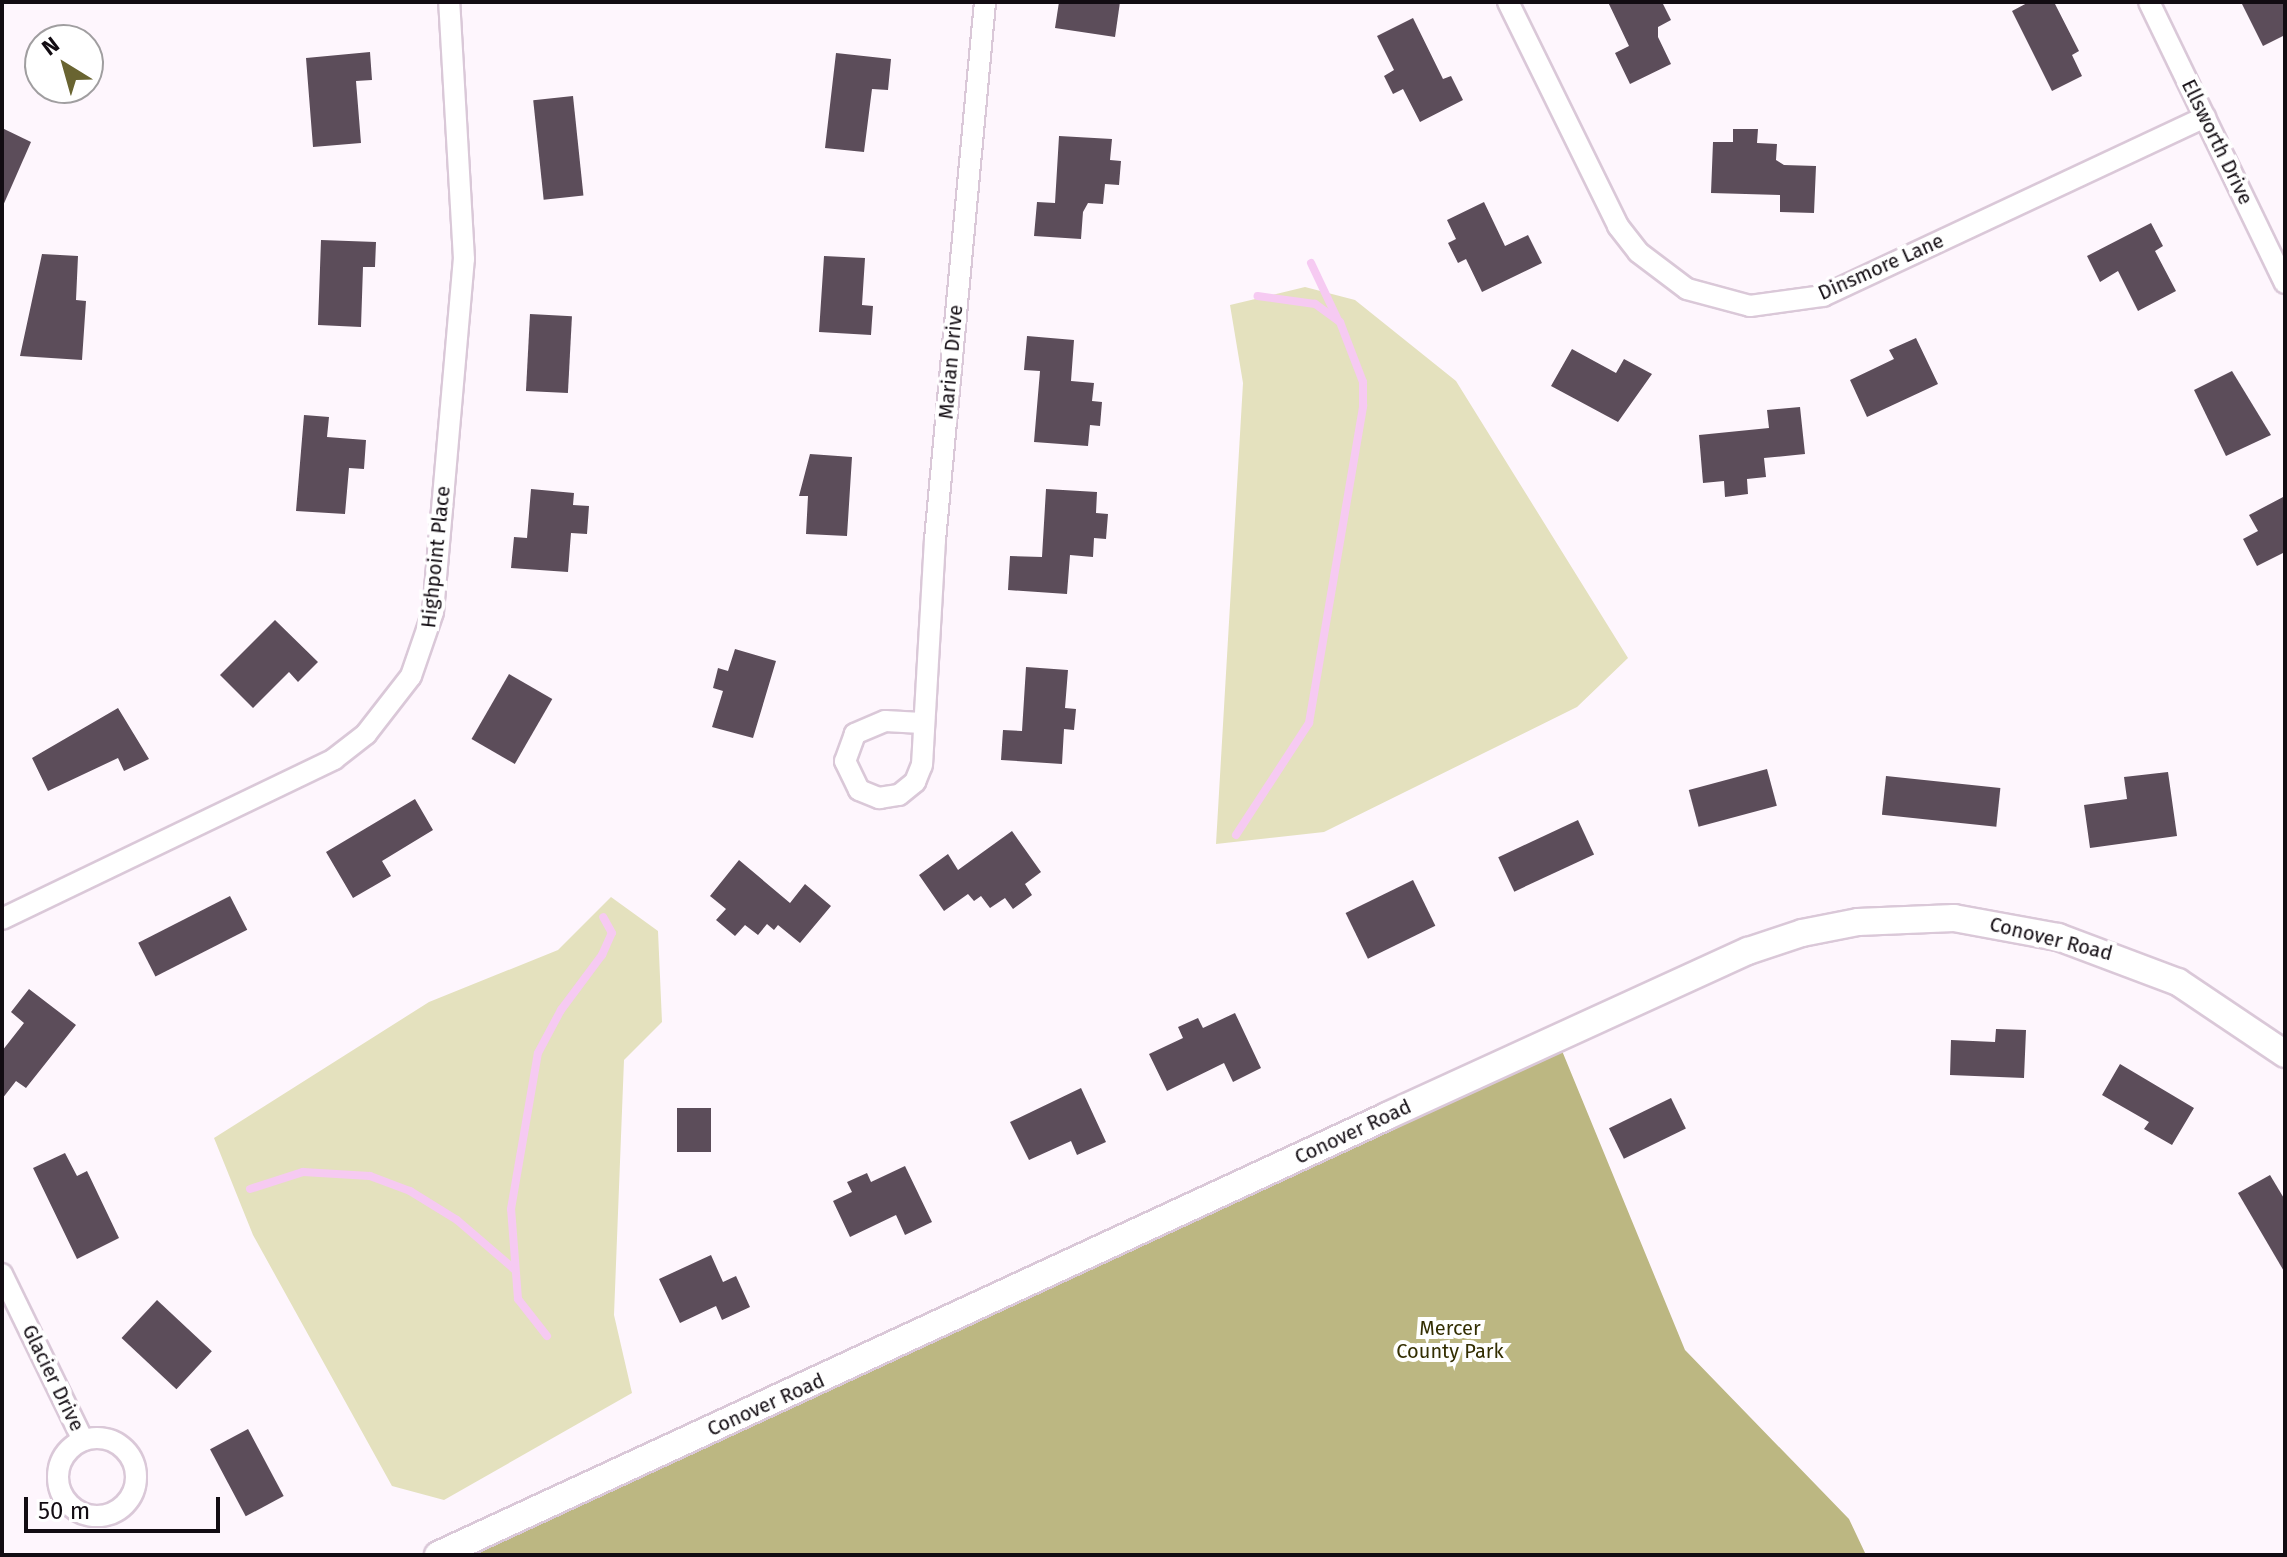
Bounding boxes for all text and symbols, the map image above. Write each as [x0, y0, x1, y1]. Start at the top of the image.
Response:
north arrow [24, 24, 104, 104]
text: N [37, 31, 64, 61]
street label: Ellsworth Drive [2176, 75, 2258, 209]
street label: Dinsmore Lane [1814, 229, 1948, 305]
street label: Marian Drive [934, 304, 968, 420]
street label: Highpoint Place [417, 485, 455, 629]
street label: Conover Road [1987, 912, 2115, 966]
street label: Conover Road [1291, 1095, 1415, 1169]
park label: Mercer County Park [1396, 1317, 1504, 1364]
street label: Glacier Drive [17, 1321, 89, 1435]
street label: Conover Road [704, 1368, 828, 1442]
scale bar [28, 1481, 224, 1531]
text: 50 m [38, 1497, 90, 1525]

